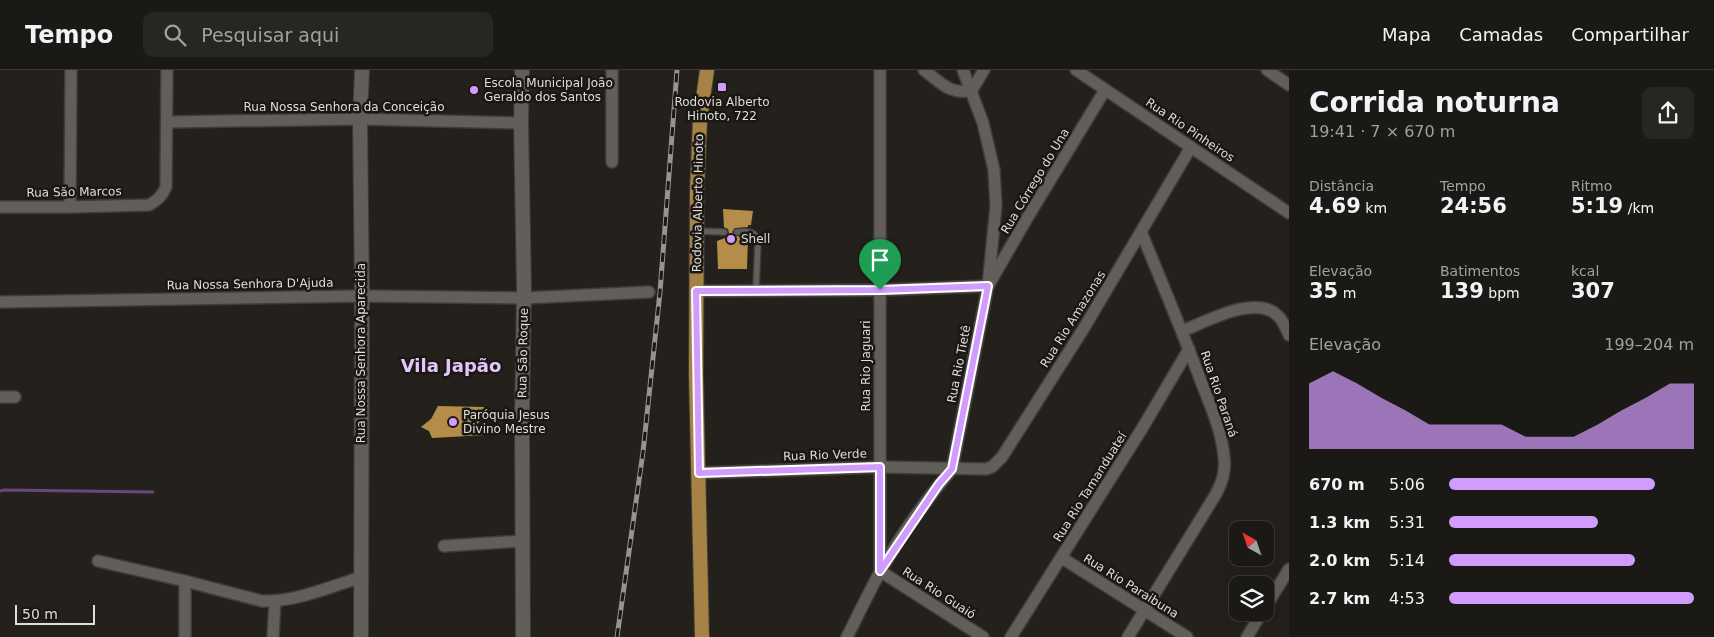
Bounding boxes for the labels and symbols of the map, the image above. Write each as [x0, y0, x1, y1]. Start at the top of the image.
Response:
place label: Escola Municipal João Geraldo dos Santos [484, 76, 613, 104]
marker: Rodovia Alberto Hinoto, 722 [716, 81, 728, 93]
marker: Escola Municipal João Geraldo dos Santos [468, 84, 480, 96]
place label: Rodovia Alberto Hinoto, 722 [674, 95, 770, 123]
street label: Rua Rio Pinheiros [1143, 95, 1237, 165]
street label: Rua Nossa Senhora da Conceição [244, 100, 444, 114]
street label: Rua Córrego do Una [998, 126, 1072, 236]
street label: Rodovia Alberto Hinoto [690, 134, 706, 272]
street label: Rua São Marcos [26, 184, 122, 200]
place label: Shell [741, 232, 770, 246]
marker: Shell [725, 233, 737, 245]
pin [859, 239, 901, 290]
street label: Rua Nossa Senhora Aparecida [354, 263, 368, 443]
street label: Rua Rio Amazonas [1038, 268, 1108, 370]
street label: Rua Nossa Senhora D'Ajuda [166, 276, 334, 292]
street label: Rua São Roque [515, 308, 531, 398]
street label: Rua Rio Jaguari [859, 320, 873, 412]
street label: Rua Rio Tietê [945, 324, 973, 404]
street label: Rua Rio Paraná [1198, 349, 1240, 439]
district label: Vila Japão [401, 355, 501, 376]
place label: Paróquia Jesus Divino Mestre [463, 408, 550, 436]
marker: Paróquia Jesus Divino Mestre [447, 416, 459, 428]
street label: Rua Rio Tamanduateí [1050, 429, 1130, 544]
street label: Rua Rio Verde [783, 447, 867, 463]
north arrow [1229, 521, 1274, 566]
street label: Rua Rio Paraibuna [1081, 551, 1181, 621]
street label: Rua Rio Guaió [900, 564, 978, 622]
scale bar [15, 602, 95, 625]

